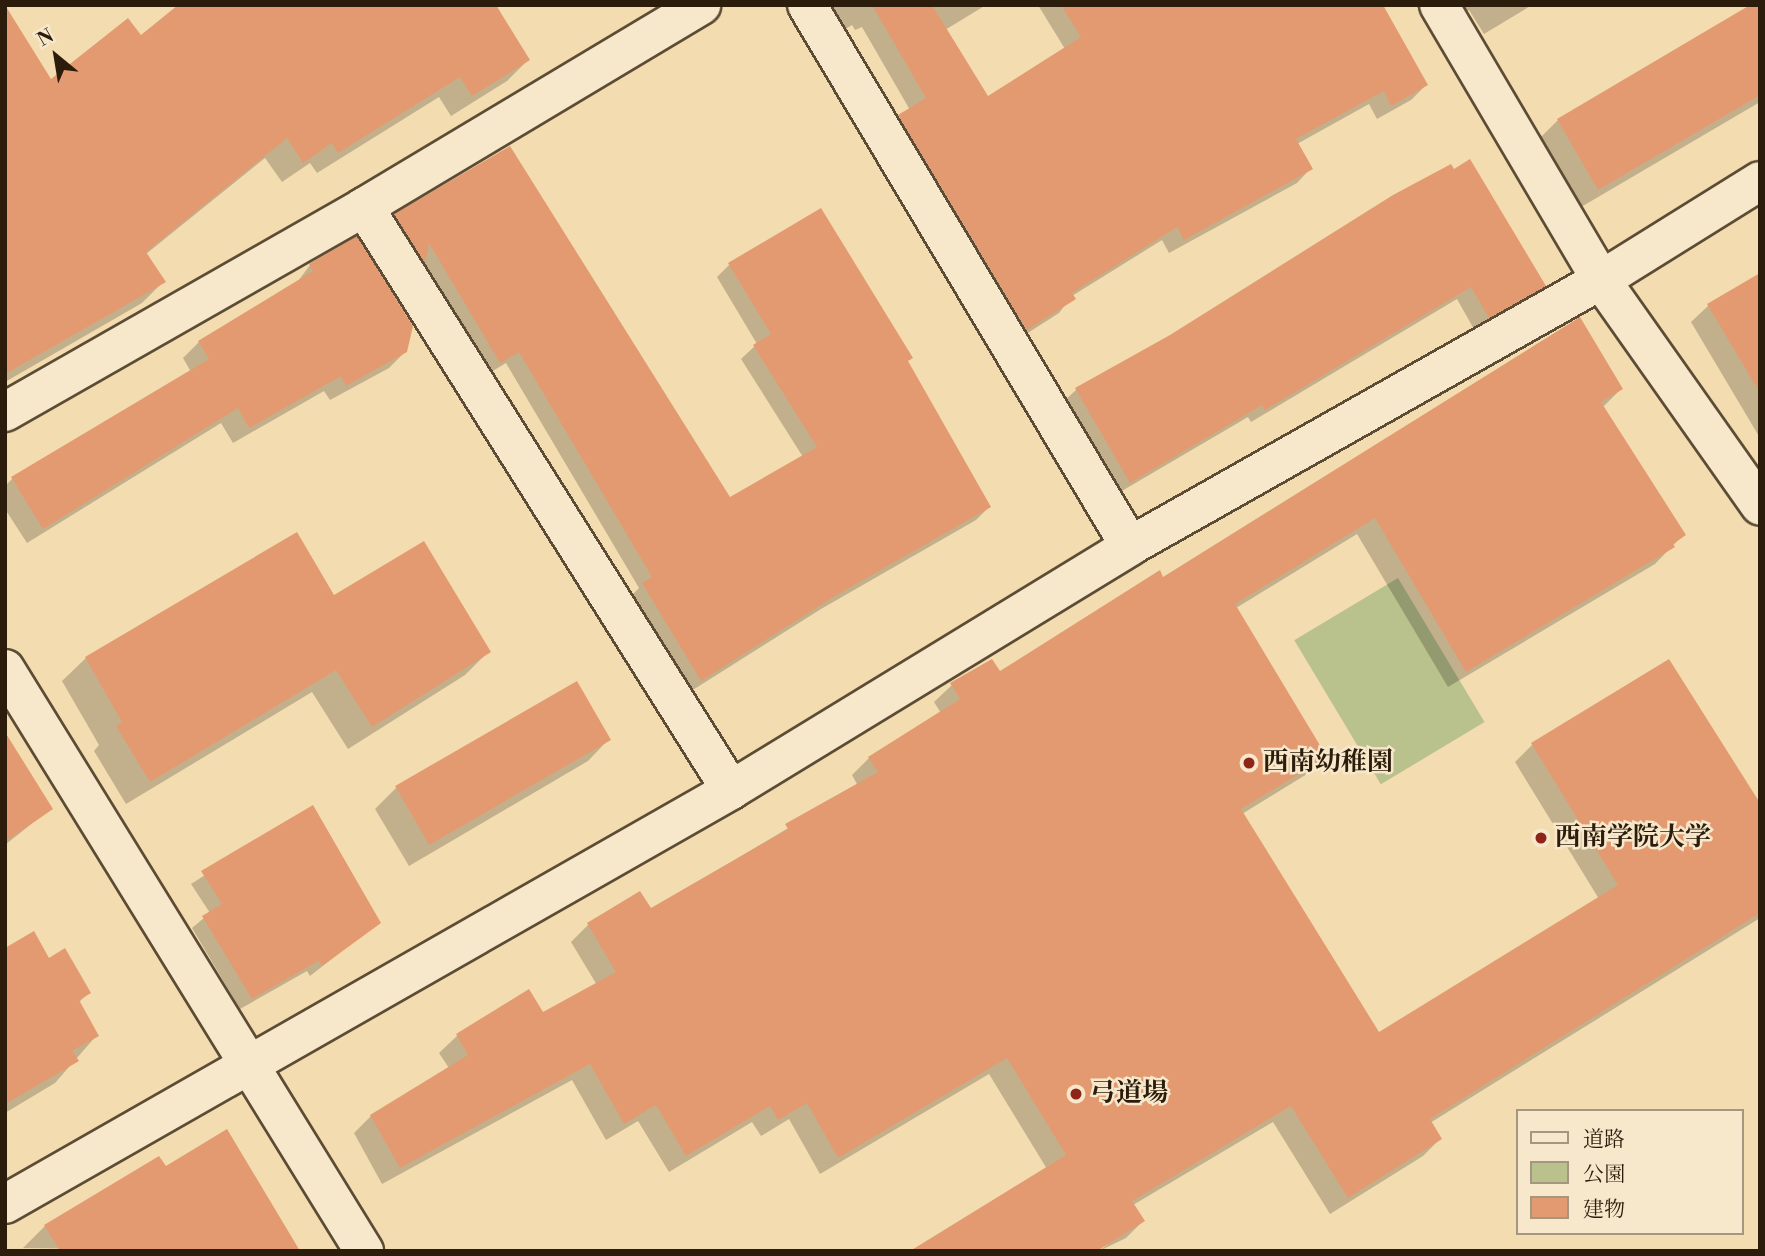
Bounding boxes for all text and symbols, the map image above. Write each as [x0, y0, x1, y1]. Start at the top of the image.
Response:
north arrow [21, 21, 91, 91]
text: N [33, 24, 58, 52]
place label: 西南幼稚園 [1263, 747, 1393, 779]
marker: 西南幼稚園 [1241, 755, 1257, 771]
place label: 西南学院大学 [1555, 822, 1711, 854]
marker: 西南学院大学 [1533, 830, 1549, 846]
place label: 弓道場 [1090, 1078, 1168, 1110]
marker: 弓道場 [1068, 1086, 1084, 1102]
legend [1516, 1109, 1744, 1235]
text: 道路 [1583, 1127, 1625, 1153]
text: 公園 [1583, 1162, 1625, 1188]
text: 建物 [1583, 1197, 1625, 1223]

